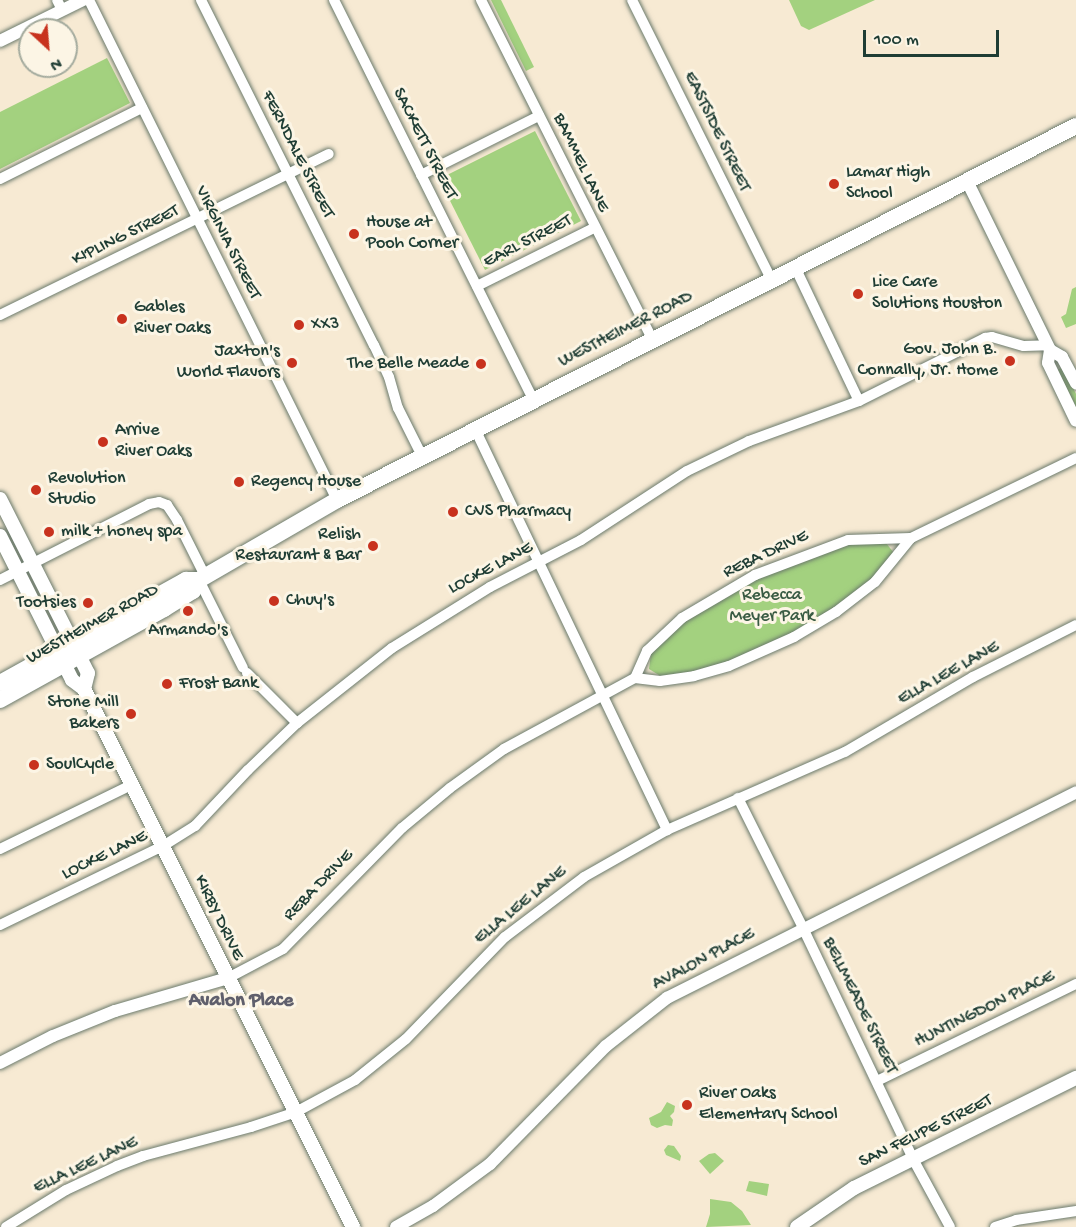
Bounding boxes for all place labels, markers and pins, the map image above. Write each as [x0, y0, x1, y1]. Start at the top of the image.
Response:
place label: Lamar High School [846, 163, 930, 206]
marker: Lamar High School [827, 177, 841, 191]
place label: House at Pooh Corner [366, 213, 458, 256]
marker: House at Pooh Corner [347, 227, 361, 241]
place label: Lice Care Solutions Houston [872, 273, 1002, 316]
marker: Lice Care Solutions Houston [849, 285, 867, 303]
place label: Gables River Oaks [134, 298, 211, 340]
marker: Gables River Oaks [115, 312, 129, 326]
place label: XX3 [311, 314, 339, 336]
marker: XX3 [292, 318, 306, 332]
place label: Gov. John B. Connally, Jr. Home [858, 340, 998, 382]
place label: Jaxton's World Flavors [177, 342, 280, 385]
place label: The Belle Meade [347, 353, 469, 375]
marker: Gov. John B. Connally, Jr. Home [1003, 354, 1017, 368]
marker: Jaxton's World Flavors [285, 356, 299, 370]
marker: The Belle Meade [474, 357, 488, 371]
place label: Arrive River Oaks [115, 421, 192, 464]
marker: Arrive River Oaks [96, 435, 110, 449]
place label: Revolution Studio [48, 469, 126, 512]
place label: Regency House [251, 471, 361, 493]
marker: Regency House [232, 475, 246, 489]
marker: Revolution Studio [29, 483, 43, 497]
place label: CVS Pharmacy [465, 501, 571, 523]
marker: CVS Pharmacy [446, 505, 460, 519]
place label: milk + honey spa [61, 521, 182, 543]
marker: milk + honey spa [42, 525, 56, 539]
place label: Relish Restaurant & Bar [235, 525, 361, 568]
marker: Relish Restaurant & Bar [366, 539, 380, 553]
place label: Chuy's [286, 590, 334, 612]
place label: Tootsies [17, 592, 76, 614]
marker: Chuy's [267, 594, 281, 608]
marker: Tootsies [81, 596, 95, 610]
marker: Armando's [181, 604, 195, 618]
place label: Armando's [148, 620, 228, 642]
place label: Frost Bank [179, 673, 258, 695]
marker: Frost Bank [160, 677, 174, 691]
place label: Stone Mill Bakers [48, 693, 119, 736]
marker: Stone Mill Bakers [124, 707, 138, 721]
place label: SoulCycle [46, 754, 114, 776]
marker: SoulCycle [27, 758, 41, 772]
place label: River Oaks Elementary School [699, 1084, 838, 1126]
marker: River Oaks Elementary School [680, 1098, 694, 1112]

